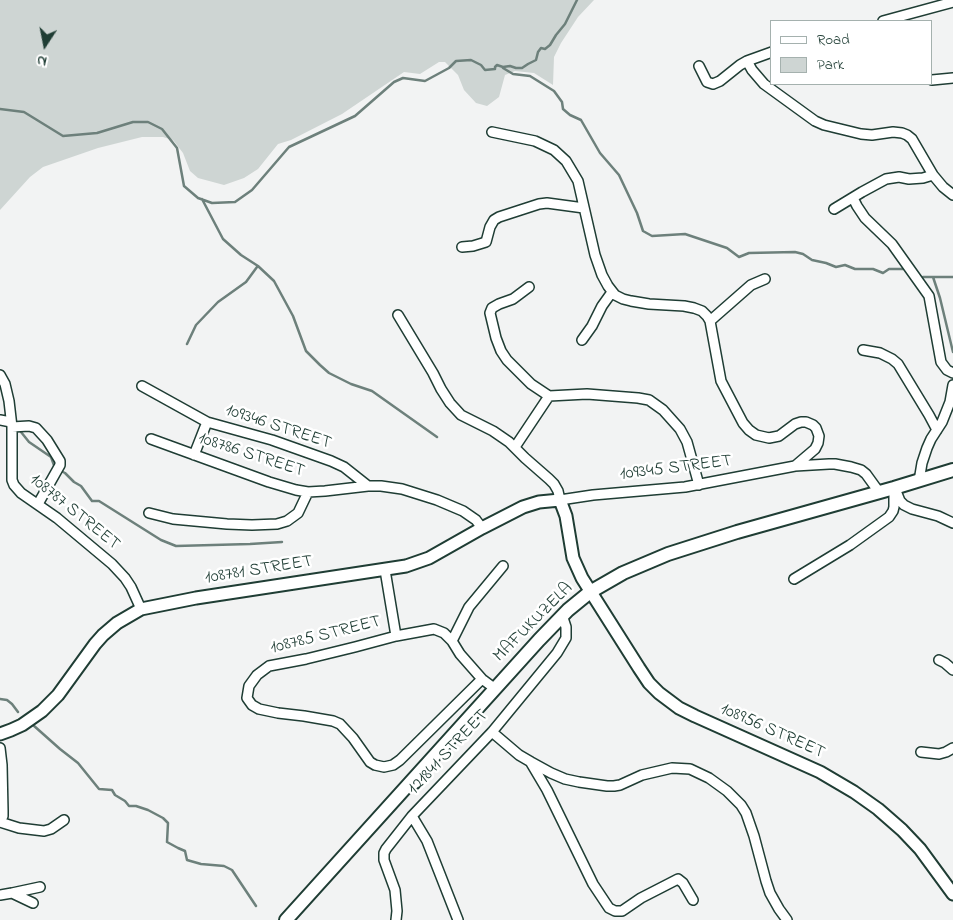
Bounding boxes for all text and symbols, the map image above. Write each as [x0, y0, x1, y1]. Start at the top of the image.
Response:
north arrow [20, 20, 70, 70]
legend [770, 20, 933, 85]
text: Road [817, 29, 850, 51]
text: N [35, 49, 49, 71]
text: Park [817, 54, 844, 76]
street label: 109346 STREET [222, 401, 334, 455]
street label: 108786 STREET [195, 429, 307, 483]
street label: 109345 STREET [619, 451, 733, 487]
street label: 108787 STREET [24, 470, 124, 556]
street label: 108781 STREET [204, 552, 314, 590]
street label: MAFUKUZELA [490, 579, 578, 667]
street label: 108785 STREET [268, 612, 384, 660]
street label: 108956 STREET [716, 699, 828, 765]
street label: 121841 STREET [404, 706, 494, 800]

